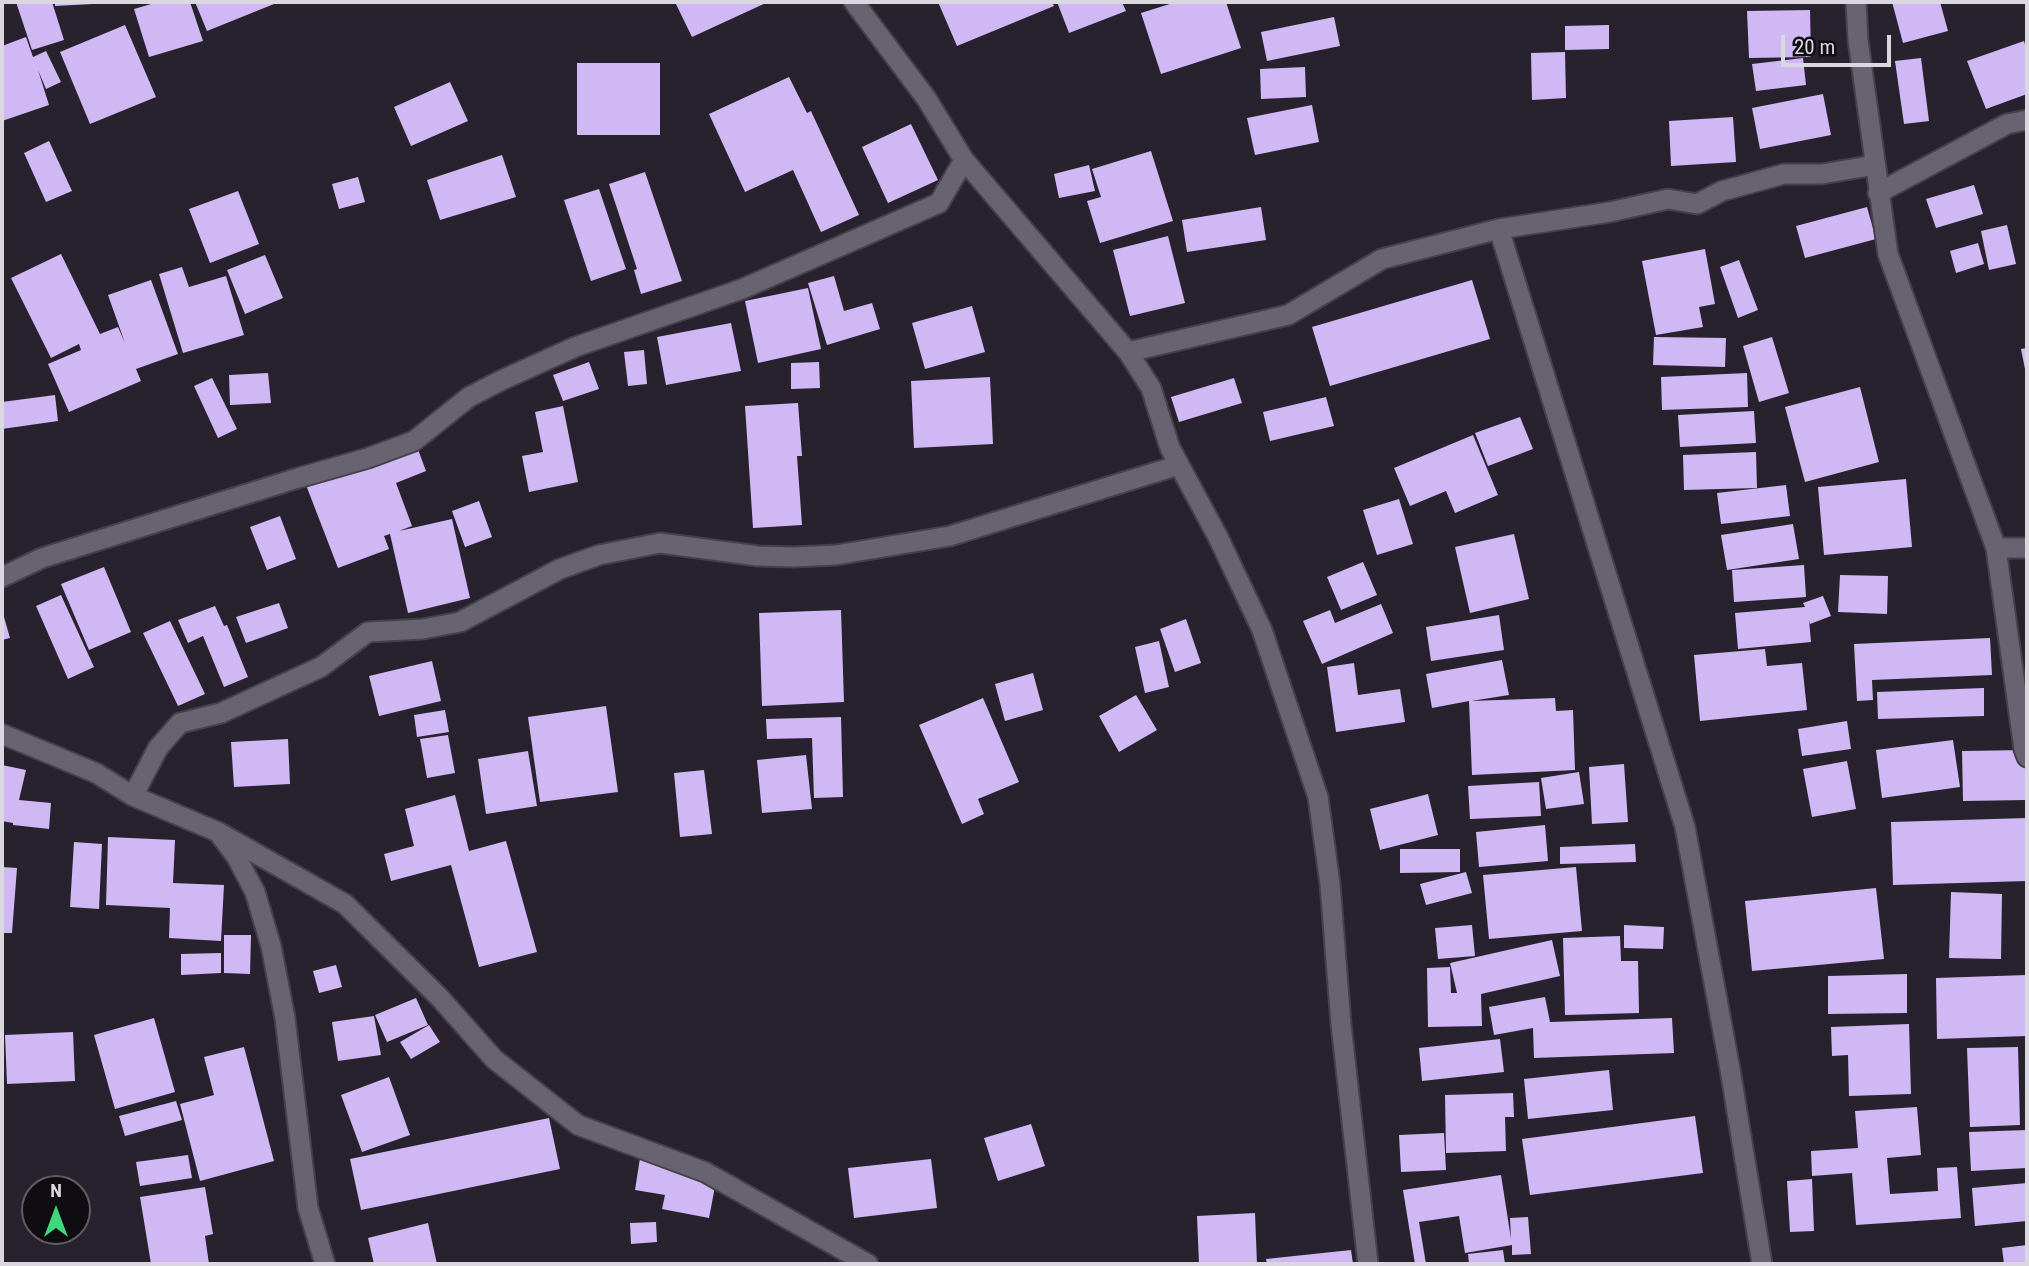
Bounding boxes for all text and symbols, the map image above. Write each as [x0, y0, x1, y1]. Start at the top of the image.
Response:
scale bar [1784, 21, 1894, 65]
text: 20 m [1794, 35, 1835, 59]
north arrow [21, 1175, 91, 1245]
text: N [50, 1179, 62, 1202]

